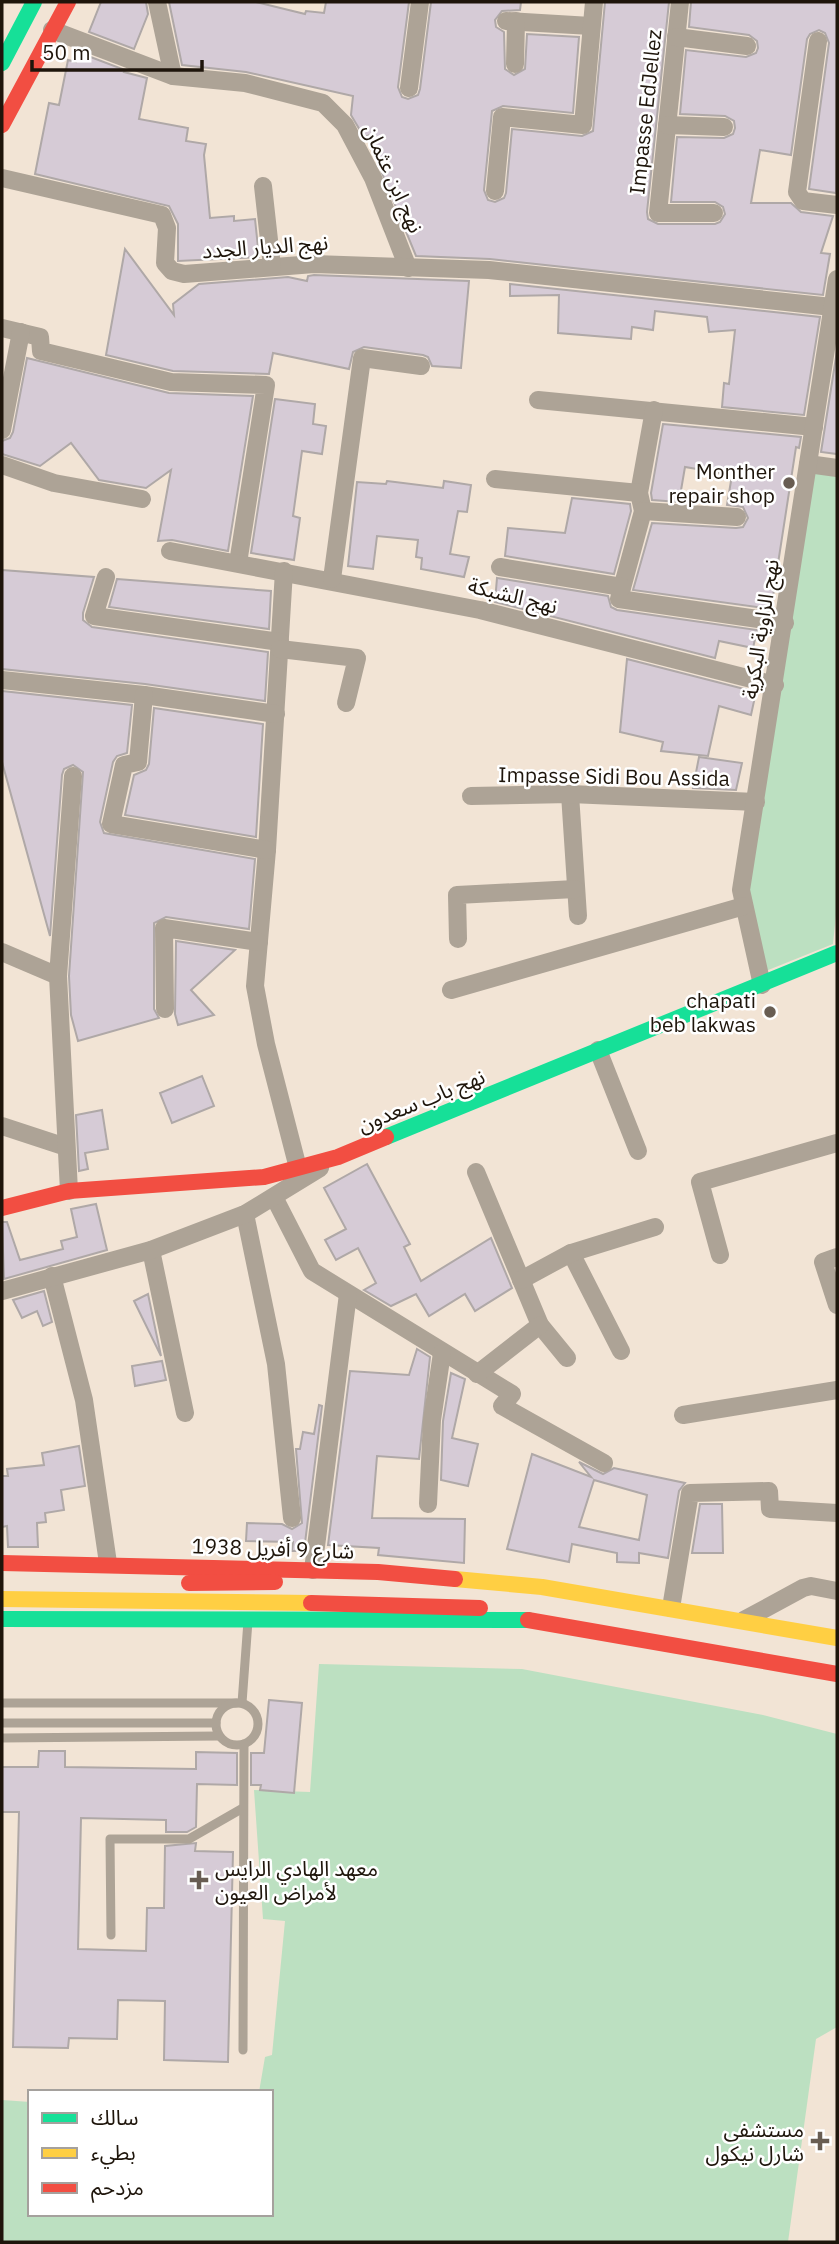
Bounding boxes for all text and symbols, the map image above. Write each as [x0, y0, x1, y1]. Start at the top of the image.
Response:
scale bar [32, 28, 201, 72]
street label: Impasse EdJellez [622, 28, 668, 196]
text: 50 m [42, 38, 91, 66]
street label: نهج ابن عثمان [356, 119, 431, 238]
street label: نهج الديار الجدد [201, 228, 329, 266]
place label: Monther repair shop [668, 457, 775, 509]
marker: Monther repair shop [781, 475, 797, 491]
street label: نهج الزاوية البكرية [735, 557, 787, 701]
street label: نهج الشبكة [465, 570, 561, 622]
street label: Impasse Sidi Bou Assida [498, 760, 730, 792]
place label: chapati beb lakwas [650, 986, 756, 1038]
marker: chapati beb lakwas [762, 1004, 778, 1020]
street label: نهج باب سعدون [353, 1062, 489, 1140]
street label: شارع 9 أفريل 1938 [191, 1531, 355, 1567]
place label: معهد الهادي الرايس لأمراض العيون [215, 1854, 378, 1906]
marker: معهد الهادي الرايس لأمراض العيون [189, 1870, 209, 1890]
legend [28, 2090, 273, 2216]
text: سالك [91, 2103, 138, 2131]
place label: مستشفى شارل نيكول [706, 2115, 804, 2167]
marker: مستشفى شارل نيكول [810, 2131, 830, 2151]
text: بطيء [91, 2138, 136, 2169]
text: مزدحم [91, 2173, 144, 2203]

